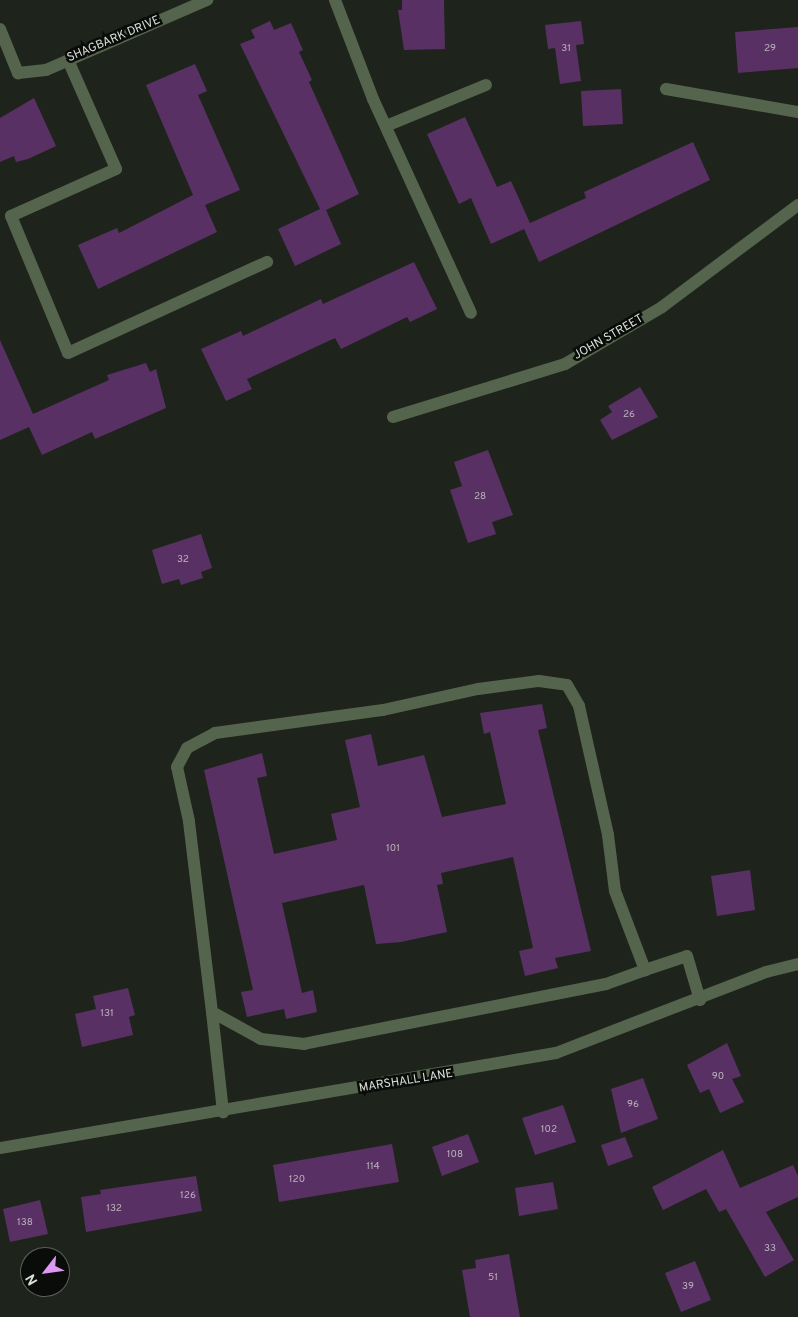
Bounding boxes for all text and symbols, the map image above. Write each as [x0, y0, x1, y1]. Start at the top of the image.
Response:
street label: SHAGBARK DRIVE [65, 14, 163, 66]
house number: 31 [561, 43, 571, 55]
house number: 29 [764, 43, 776, 55]
street label: JOHN STREET [572, 312, 646, 364]
house number: 26 [623, 409, 635, 421]
house number: 28 [474, 491, 486, 503]
house number: 32 [177, 554, 189, 566]
house number: 101 [386, 843, 400, 855]
house number: 131 [100, 1008, 114, 1020]
street label: MARSHALL LANE [358, 1067, 454, 1097]
house number: 90 [712, 1071, 724, 1083]
house number: 96 [627, 1099, 639, 1111]
house number: 102 [541, 1124, 557, 1136]
house number: 108 [447, 1149, 463, 1161]
house number: 114 [366, 1161, 380, 1173]
house number: 120 [289, 1174, 305, 1186]
house number: 126 [180, 1190, 196, 1202]
house number: 132 [106, 1203, 122, 1215]
house number: 138 [17, 1217, 33, 1229]
house number: 33 [764, 1243, 776, 1255]
north arrow [20, 1247, 70, 1297]
text: N [23, 1271, 42, 1288]
house number: 51 [488, 1272, 498, 1284]
house number: 39 [682, 1281, 694, 1293]

